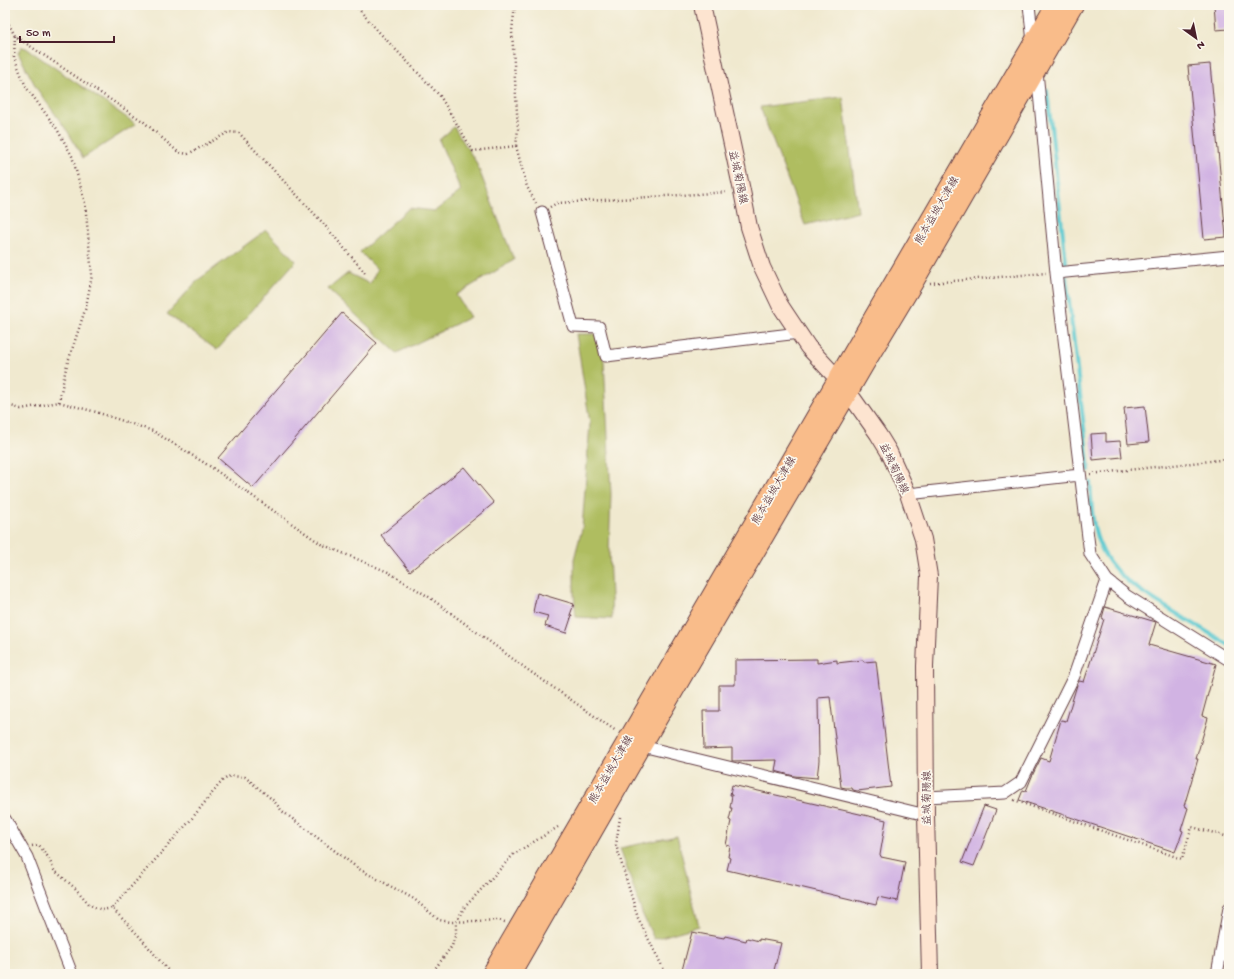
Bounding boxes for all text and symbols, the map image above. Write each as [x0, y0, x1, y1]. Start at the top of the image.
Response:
scale bar [20, 18, 114, 44]
north arrow [1176, 18, 1216, 58]
text: 50 m [26, 27, 51, 41]
text: N [1194, 38, 1207, 52]
street label: 益城菊陽線 [725, 149, 750, 206]
street label: 熊本益城大津線 [912, 174, 962, 247]
street label: 益城菊陽線 [876, 441, 911, 496]
street label: 熊本益城大津線 [749, 454, 799, 527]
street label: 熊本益城大津線 [586, 733, 636, 806]
street label: 益城菊陽線 [921, 771, 934, 826]

